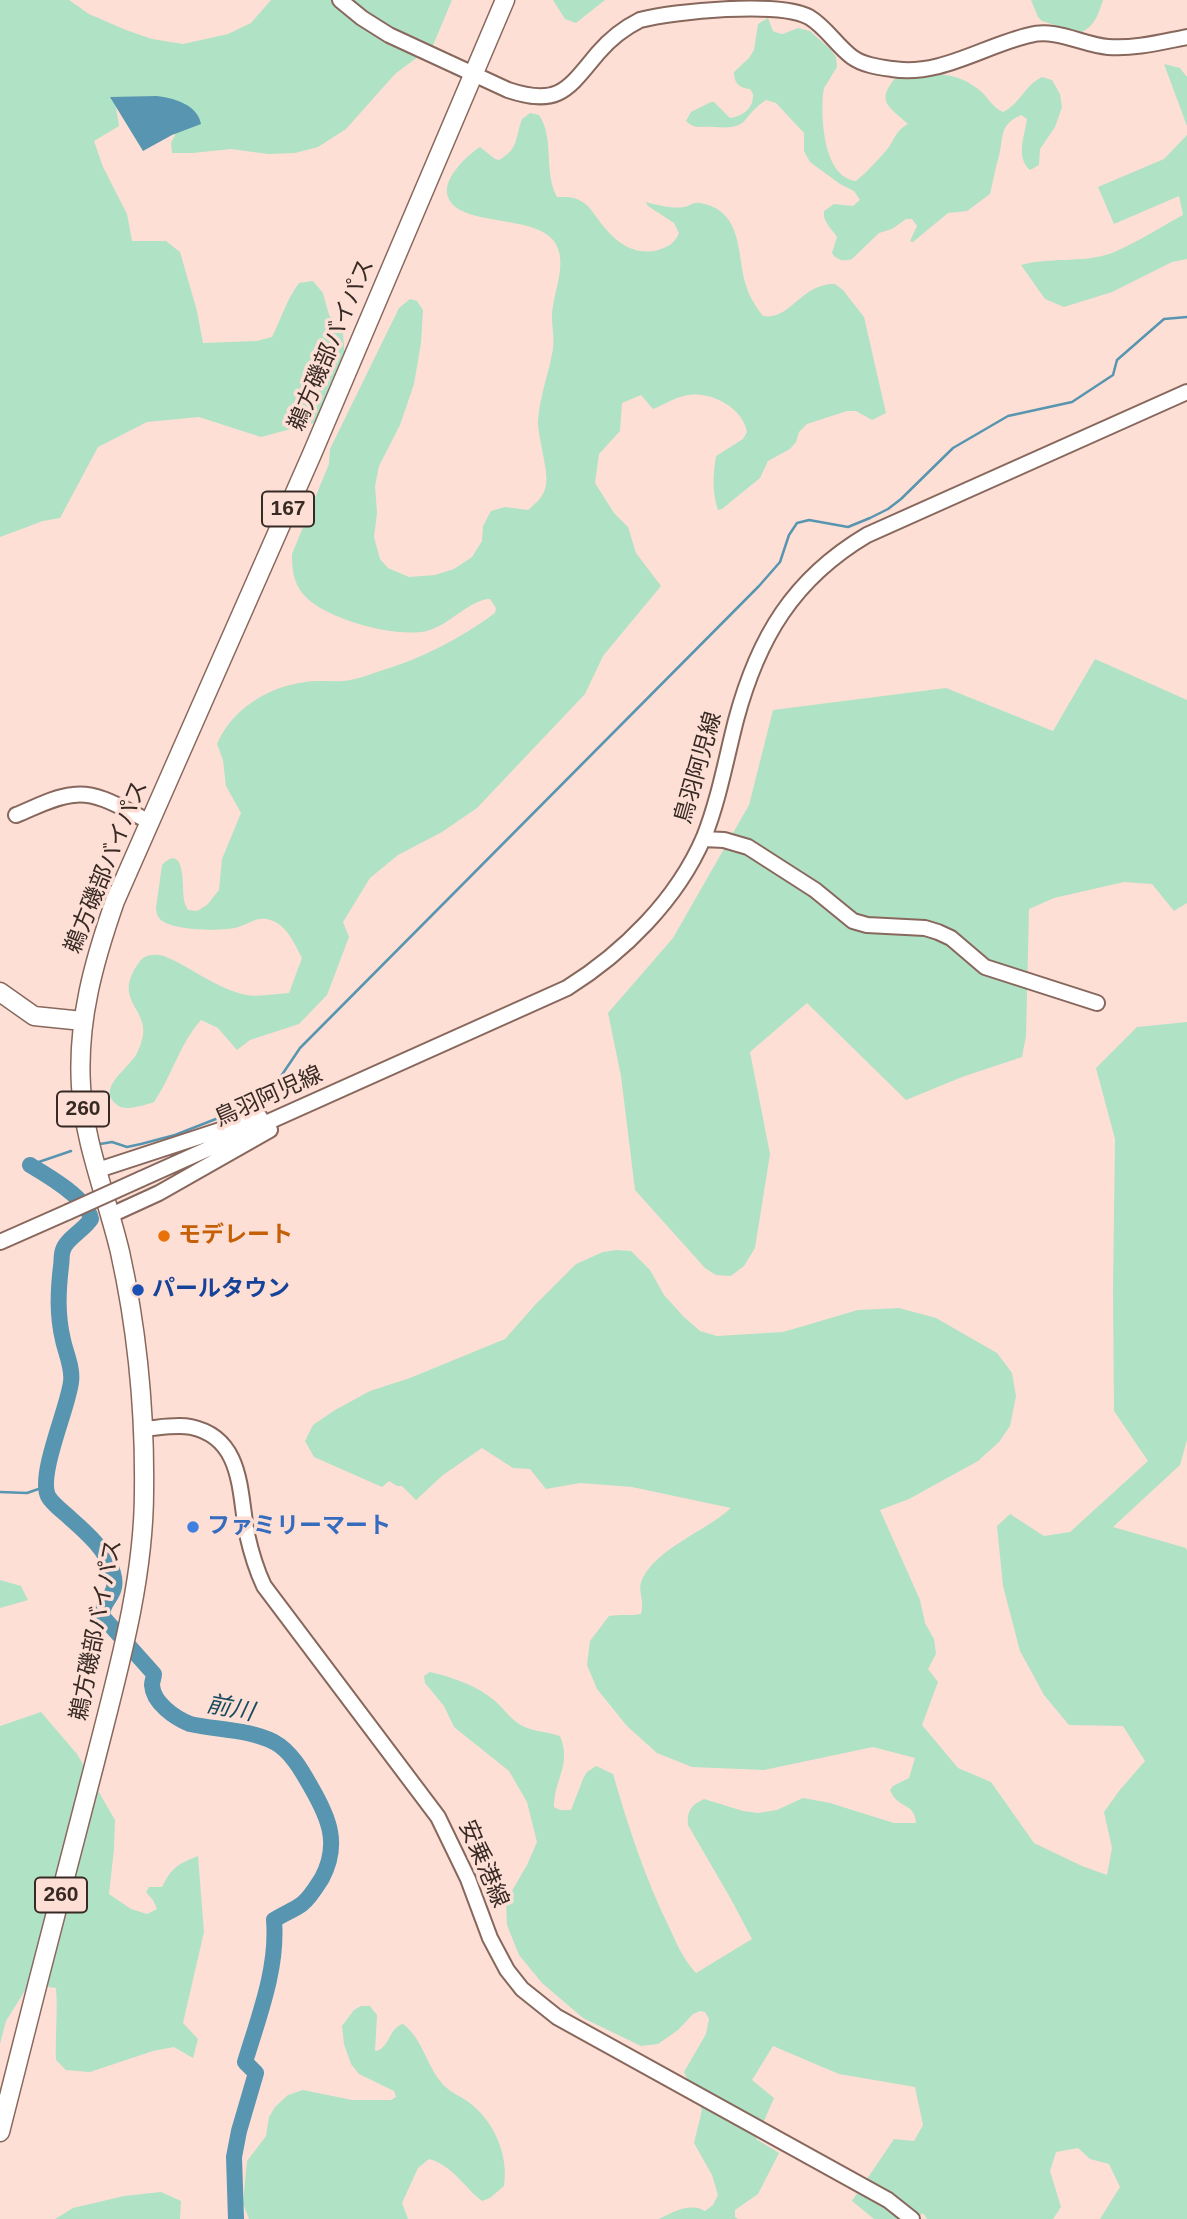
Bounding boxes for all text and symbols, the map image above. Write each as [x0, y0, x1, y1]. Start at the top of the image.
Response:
street label: 鵜方磯部バイパス [283, 255, 381, 435]
road number: 167 [262, 491, 314, 526]
street label: 鳥羽阿児線 [670, 709, 728, 827]
street label: 鵜方磯部バイパス [60, 777, 154, 957]
street label: 鳥羽阿児線 [211, 1061, 327, 1133]
road number: 260 [57, 1092, 109, 1126]
place label: モデレート [178, 1222, 293, 1250]
marker: モデレート [156, 1228, 172, 1244]
place label: パールタウン [152, 1276, 290, 1304]
marker: パールタウン [130, 1282, 146, 1298]
place label: ファミリーマート [207, 1513, 391, 1541]
marker: ファミリーマート [185, 1519, 201, 1535]
street label: 鵜方磯部バイパス [66, 1537, 128, 1723]
water label: 前川 [204, 1690, 256, 1728]
street label: 安乗港線 [452, 1816, 514, 1912]
road number: 260 [35, 1878, 87, 1912]

